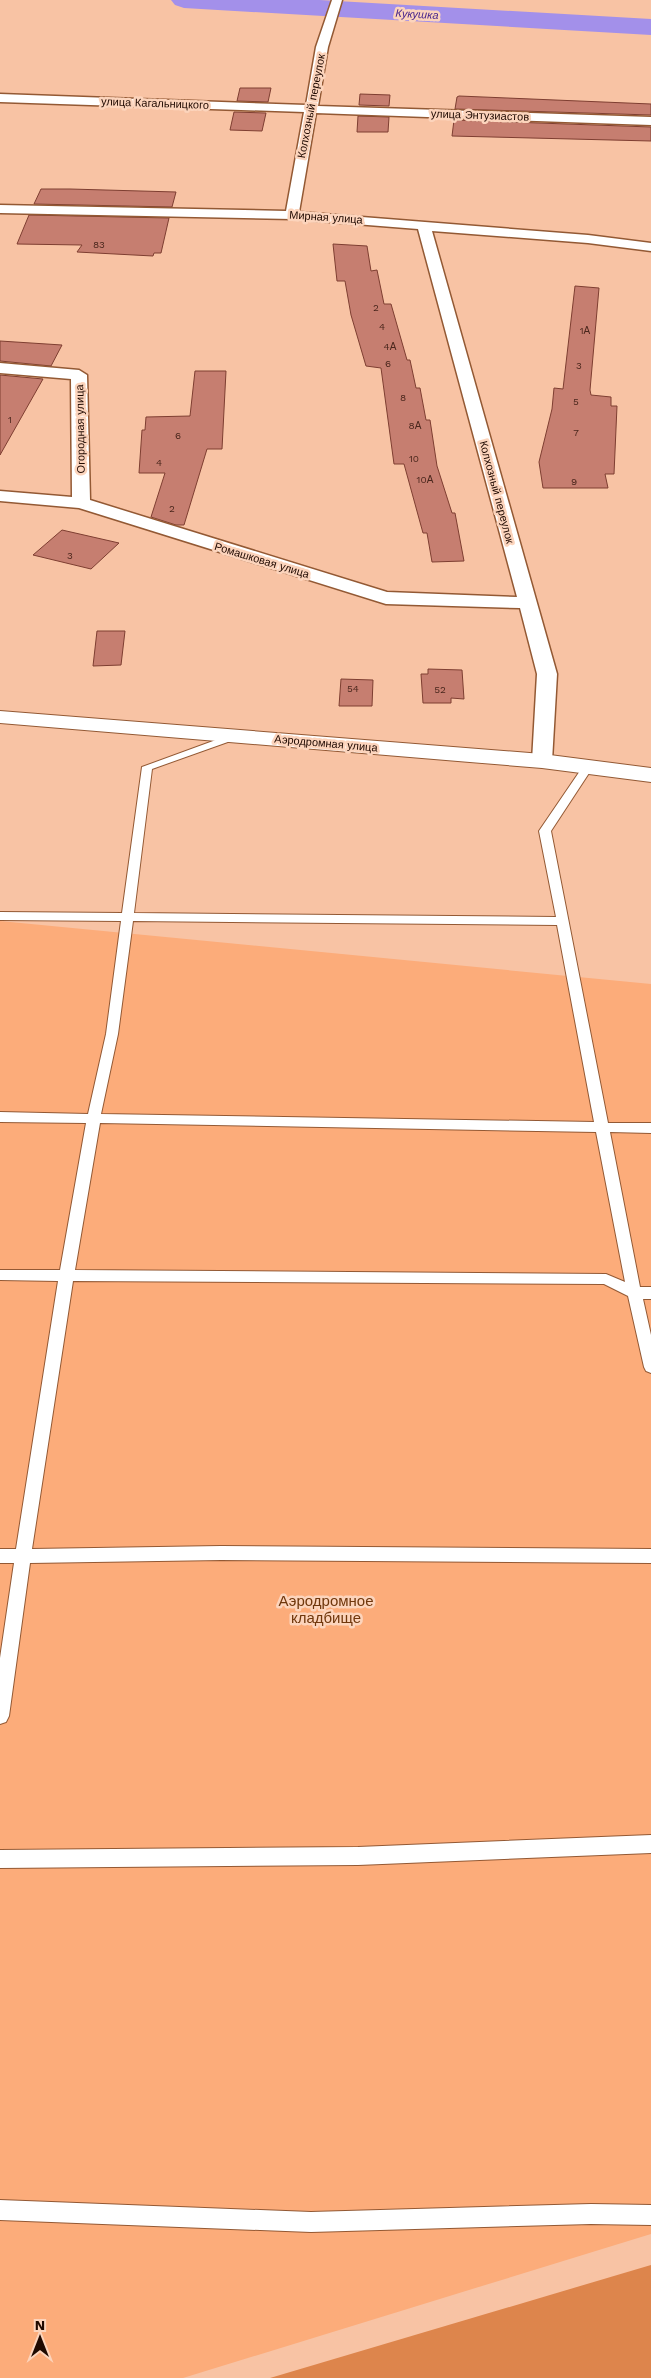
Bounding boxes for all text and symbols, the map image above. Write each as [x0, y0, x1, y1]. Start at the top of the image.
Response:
water label: Кукушка [395, 7, 439, 22]
street label: Колхозный переулок [295, 53, 328, 159]
street label: улица Кагальницкого [101, 95, 209, 112]
street label: улица Энтузиастов [431, 107, 529, 124]
street label: Мирная улица [289, 208, 364, 227]
house number: 83 [93, 239, 105, 250]
house number: 2 [373, 302, 379, 313]
house number: 4 [379, 321, 385, 332]
house number: 1А [580, 325, 591, 336]
house number: 4А [384, 341, 397, 352]
house number: 6 [385, 358, 391, 369]
house number: 3 [576, 360, 582, 371]
street label: Огородная улица [73, 384, 88, 474]
house number: 8 [400, 392, 406, 403]
house number: 5 [573, 396, 579, 407]
house number: 1 [8, 414, 12, 425]
house number: 8А [409, 420, 422, 431]
house number: 7 [573, 427, 579, 438]
house number: 6 [175, 430, 181, 441]
street label: Колхозный переулок [477, 439, 517, 545]
house number: 10 [409, 453, 419, 464]
house number: 4 [156, 457, 162, 468]
house number: 10А [417, 474, 434, 485]
house number: 9 [571, 476, 577, 487]
house number: 2 [169, 503, 175, 514]
street label: Ромашковая улица [213, 540, 312, 581]
house number: 3 [67, 550, 73, 561]
house number: 54 [347, 683, 359, 694]
house number: 52 [434, 684, 446, 695]
street label: Аэродромная улица [274, 733, 379, 755]
park label: Аэродромное кладбище [278, 1592, 374, 1627]
north arrow [15, 2313, 65, 2363]
text: N [35, 2317, 45, 2333]

